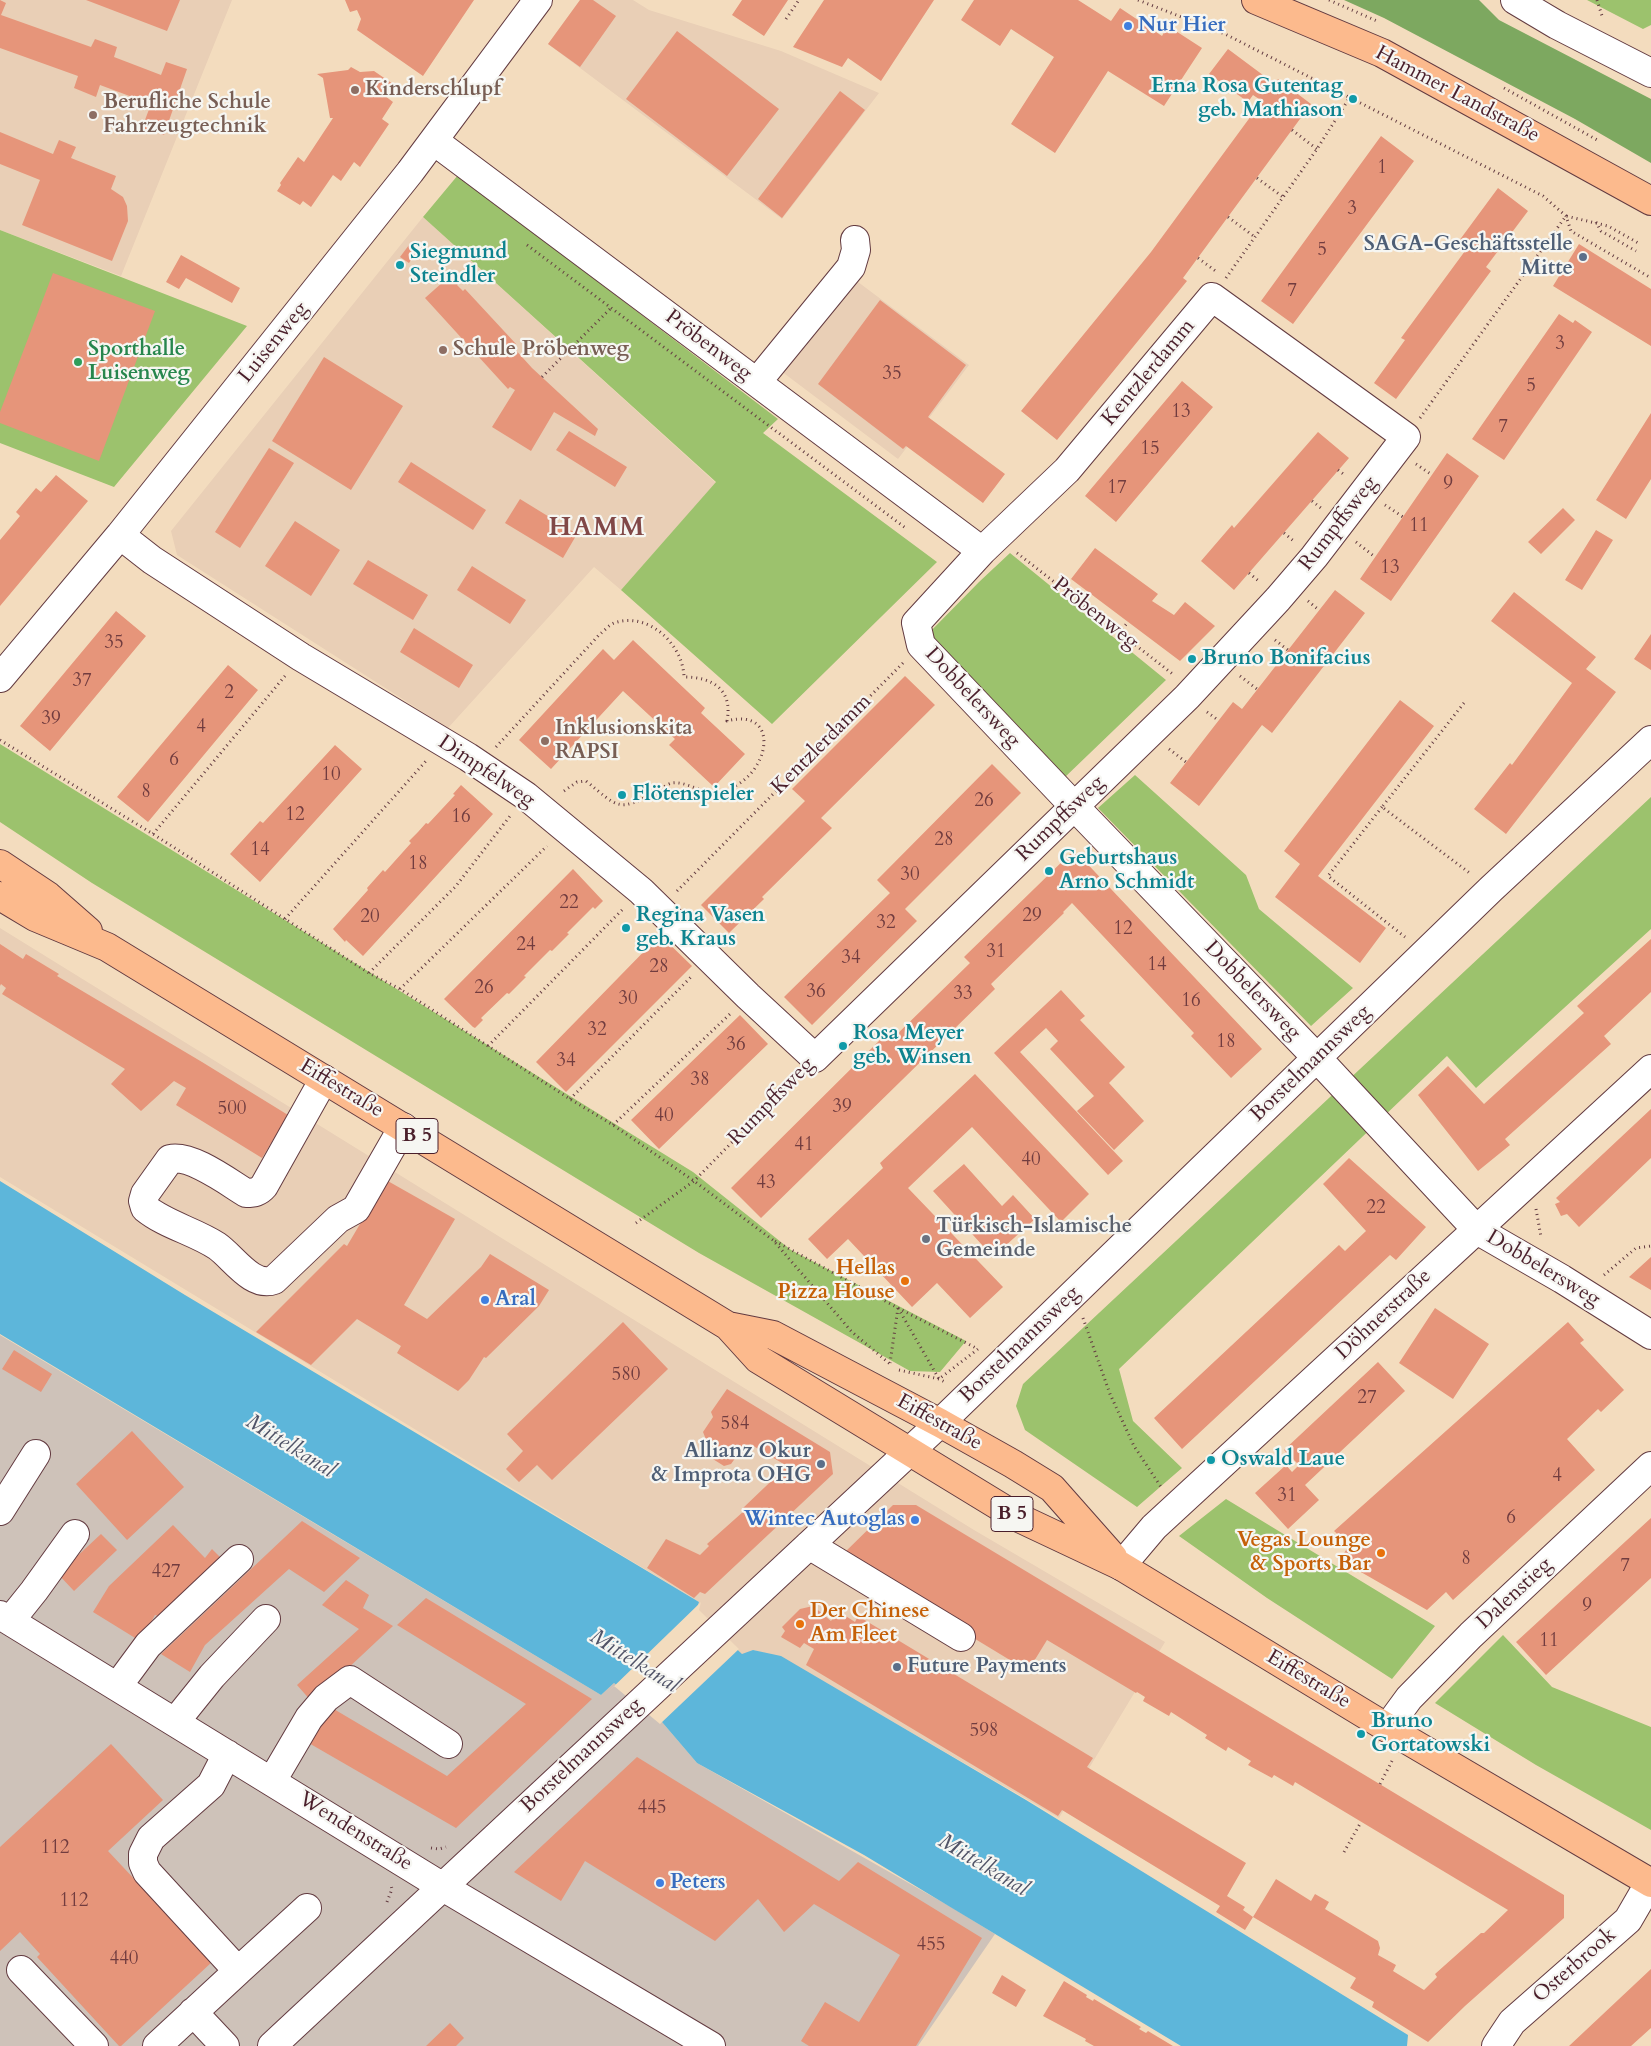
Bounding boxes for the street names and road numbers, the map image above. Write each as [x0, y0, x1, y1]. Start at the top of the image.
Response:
street label: Hammer Landstraße [1371, 41, 1543, 149]
street label: Luisenweg [234, 297, 314, 389]
street label: Pröbenweg [660, 305, 756, 387]
street label: Kentzlerdamm [1097, 315, 1201, 431]
street label: Rumpffsweg [1294, 472, 1384, 576]
street label: Pröbenweg [1047, 573, 1143, 655]
street label: Dobbelersweg [919, 643, 1025, 753]
street label: Kentzlerdamm [767, 690, 877, 800]
street label: Dimpfelweg [433, 730, 539, 814]
street label: Rumpffsweg [1012, 771, 1110, 867]
street label: Dobbelersweg [1198, 936, 1306, 1046]
street label: Borstelmannsweg [1246, 1000, 1376, 1128]
street label: Rumpffsweg [724, 1053, 820, 1151]
street label: Eiffestraße [294, 1054, 388, 1124]
road number: B 5 [396, 1118, 438, 1154]
street label: Dobbelersweg [1482, 1225, 1604, 1313]
street label: Döhnerstraße [1331, 1264, 1437, 1366]
street label: Borstelmannsweg [955, 1281, 1085, 1409]
street label: Eiffestraße [892, 1389, 986, 1457]
road number: B 5 [991, 1496, 1033, 1532]
street label: Dalenstieg [1472, 1553, 1558, 1635]
street label: Eiffestraße [1261, 1645, 1355, 1715]
street label: Borstelmannsweg [516, 1693, 648, 1819]
street label: Wendenstraße [293, 1787, 417, 1877]
street label: Osterbrook [1528, 1923, 1622, 2009]

